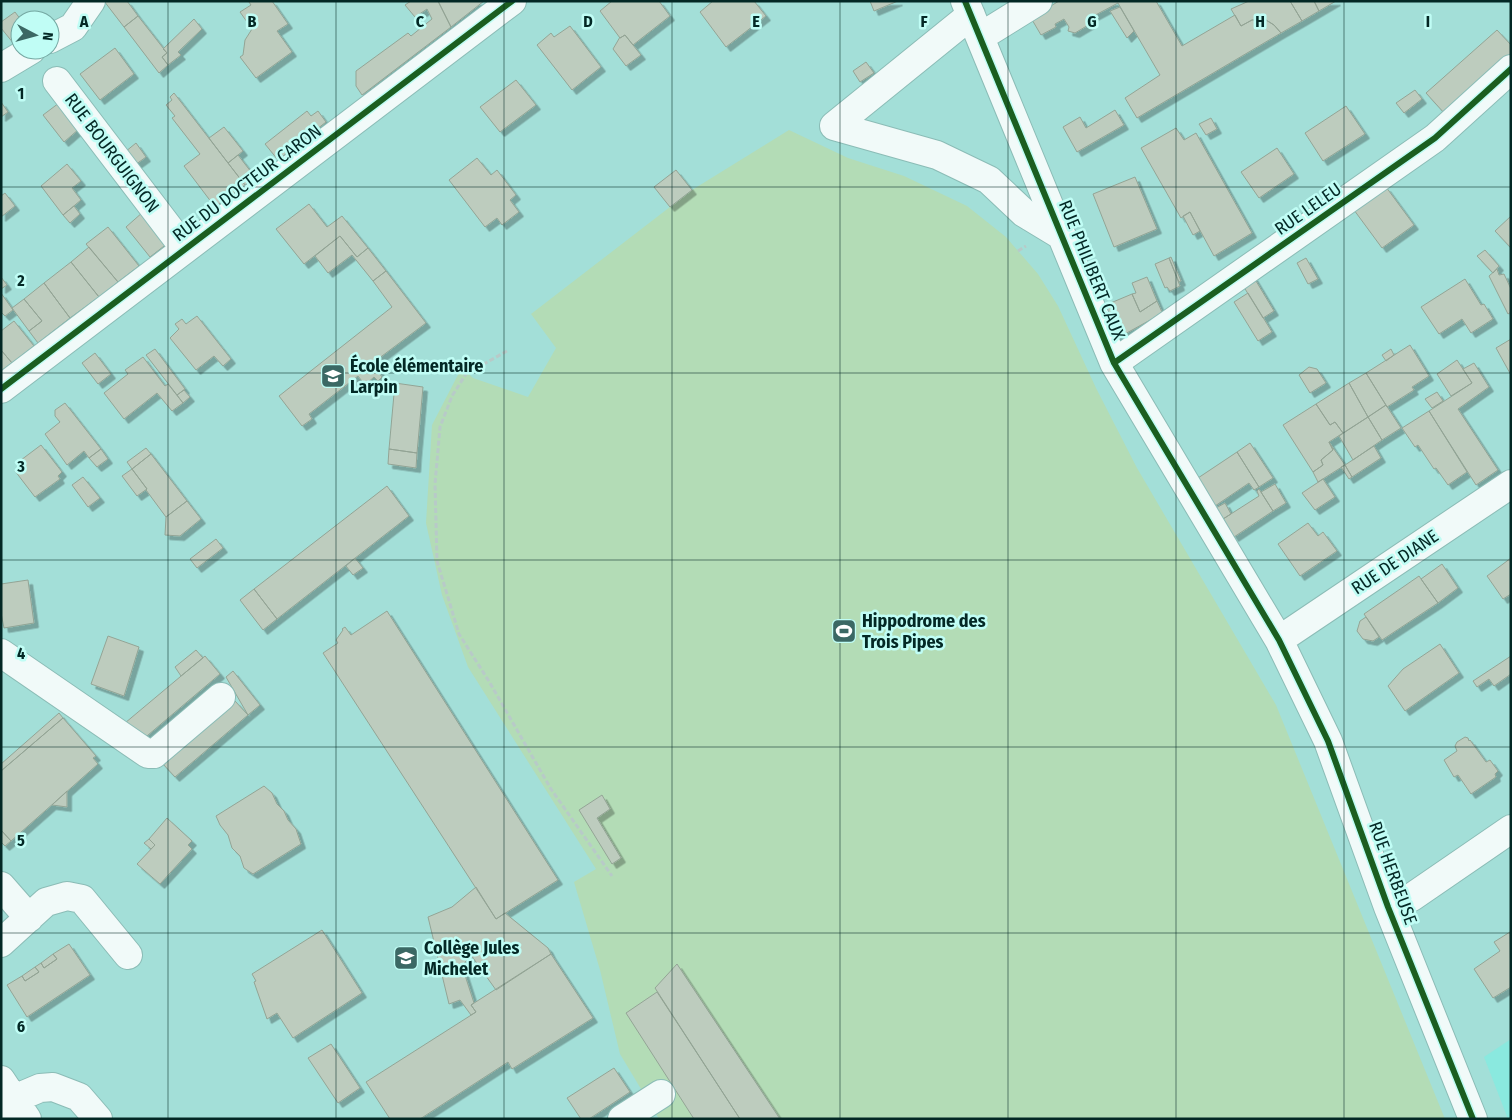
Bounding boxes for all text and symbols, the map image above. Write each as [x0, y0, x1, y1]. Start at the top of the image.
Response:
north arrow [10, 10, 60, 60]
text: A [79, 12, 89, 31]
text: B [248, 12, 257, 31]
text: C [416, 12, 425, 31]
text: D [583, 12, 593, 31]
text: E [752, 12, 760, 31]
text: F [920, 12, 928, 31]
text: G [1087, 12, 1097, 31]
text: H [1255, 12, 1265, 31]
text: I [1426, 12, 1430, 31]
text: N [39, 31, 56, 41]
text: 1 [18, 84, 24, 103]
street label: RUE BOURGUIGNON [60, 89, 164, 217]
street label: RUE DU DOCTEUR CARON [168, 120, 326, 246]
street label: RUE LELEU [1270, 178, 1346, 240]
street label: RUE PHILIBERT CAUX [1054, 197, 1130, 343]
text: 2 [16, 271, 25, 290]
place label: École élémentaire Larpin [350, 354, 483, 398]
school or university icon: École élémentaire Larpin [320, 363, 346, 389]
text: 3 [16, 457, 25, 476]
street label: RUE DE DIANE [1347, 525, 1443, 599]
place label: Hippodrome des Trois Pipes [862, 610, 986, 653]
sports icon: Hippodrome des Trois Pipes [831, 618, 857, 644]
text: 4 [17, 644, 25, 663]
street label: RUE HERBEUSE [1364, 818, 1422, 928]
text: 5 [17, 831, 25, 850]
place label: Collège Jules Michelet [424, 937, 519, 980]
school or university icon: Collège Jules Michelet [393, 945, 419, 971]
text: 6 [17, 1017, 25, 1036]

